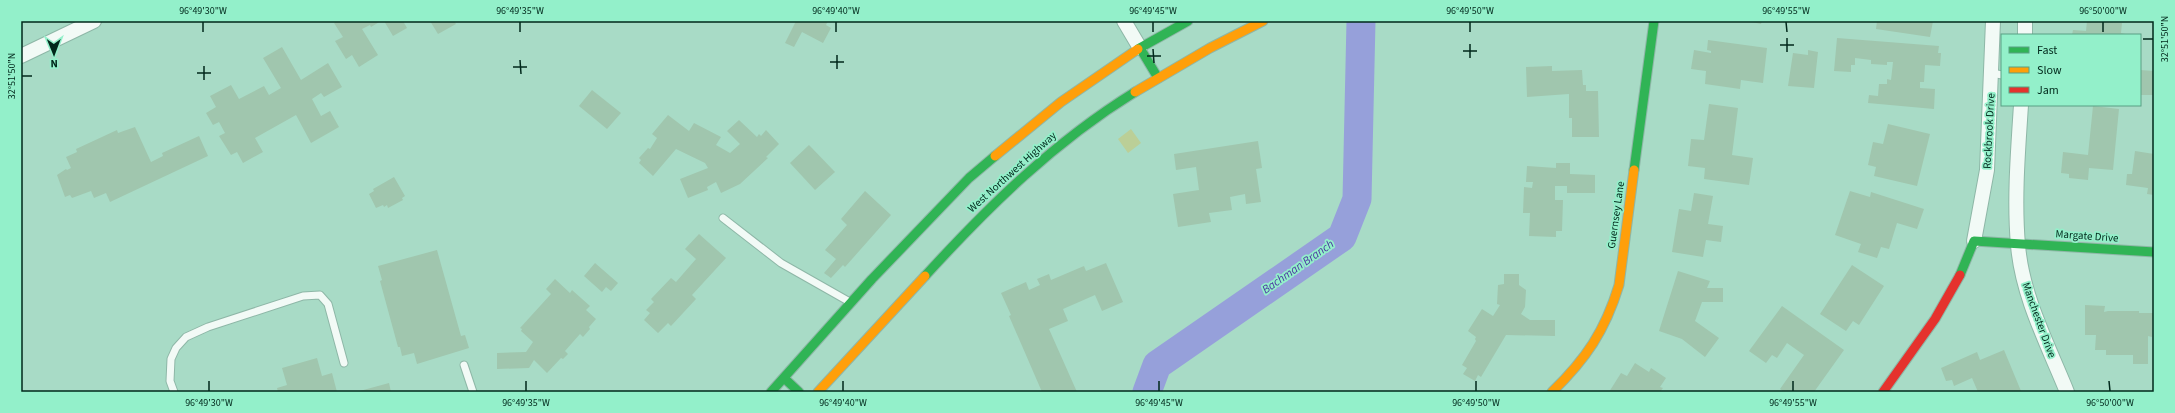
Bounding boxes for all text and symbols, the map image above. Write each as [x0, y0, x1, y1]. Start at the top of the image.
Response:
text: 96°49'30"W [179, 4, 227, 18]
text: 96°49'35"W [496, 4, 544, 18]
text: 96°49'40"W [812, 4, 860, 18]
text: 96°49'45"W [1129, 4, 1177, 18]
text: 96°49'50"W [1446, 4, 1494, 18]
text: 96°49'55"W [1762, 4, 1810, 18]
text: 96°50'00"W [2079, 4, 2127, 18]
text: 32°51'50"N [2158, 16, 2172, 62]
north arrow [34, 34, 74, 74]
legend [2001, 34, 2141, 106]
text: Fast [2037, 42, 2057, 59]
text: 32°51'50"N [5, 53, 19, 99]
text: N [50, 56, 58, 71]
text: Slow [2037, 62, 2062, 79]
text: Jam [2037, 82, 2059, 99]
street label: Rockbrook Drive [1980, 92, 1999, 169]
street label: West Northwest Highway [964, 128, 1060, 216]
street label: Guernsey Lane [1604, 180, 1628, 250]
street label: Margate Drive [2055, 226, 2120, 246]
water label: Bachman Branch [1259, 236, 1337, 298]
street label: Manchester Drive [2018, 280, 2060, 360]
text: 96°49'30"W [185, 396, 233, 410]
text: 96°49'35"W [502, 396, 550, 410]
text: 96°49'40"W [819, 396, 867, 410]
text: 96°49'45"W [1135, 396, 1183, 410]
text: 96°49'50"W [1452, 396, 1500, 410]
text: 96°49'55"W [1769, 396, 1817, 410]
text: 96°50'00"W [2086, 396, 2134, 410]

